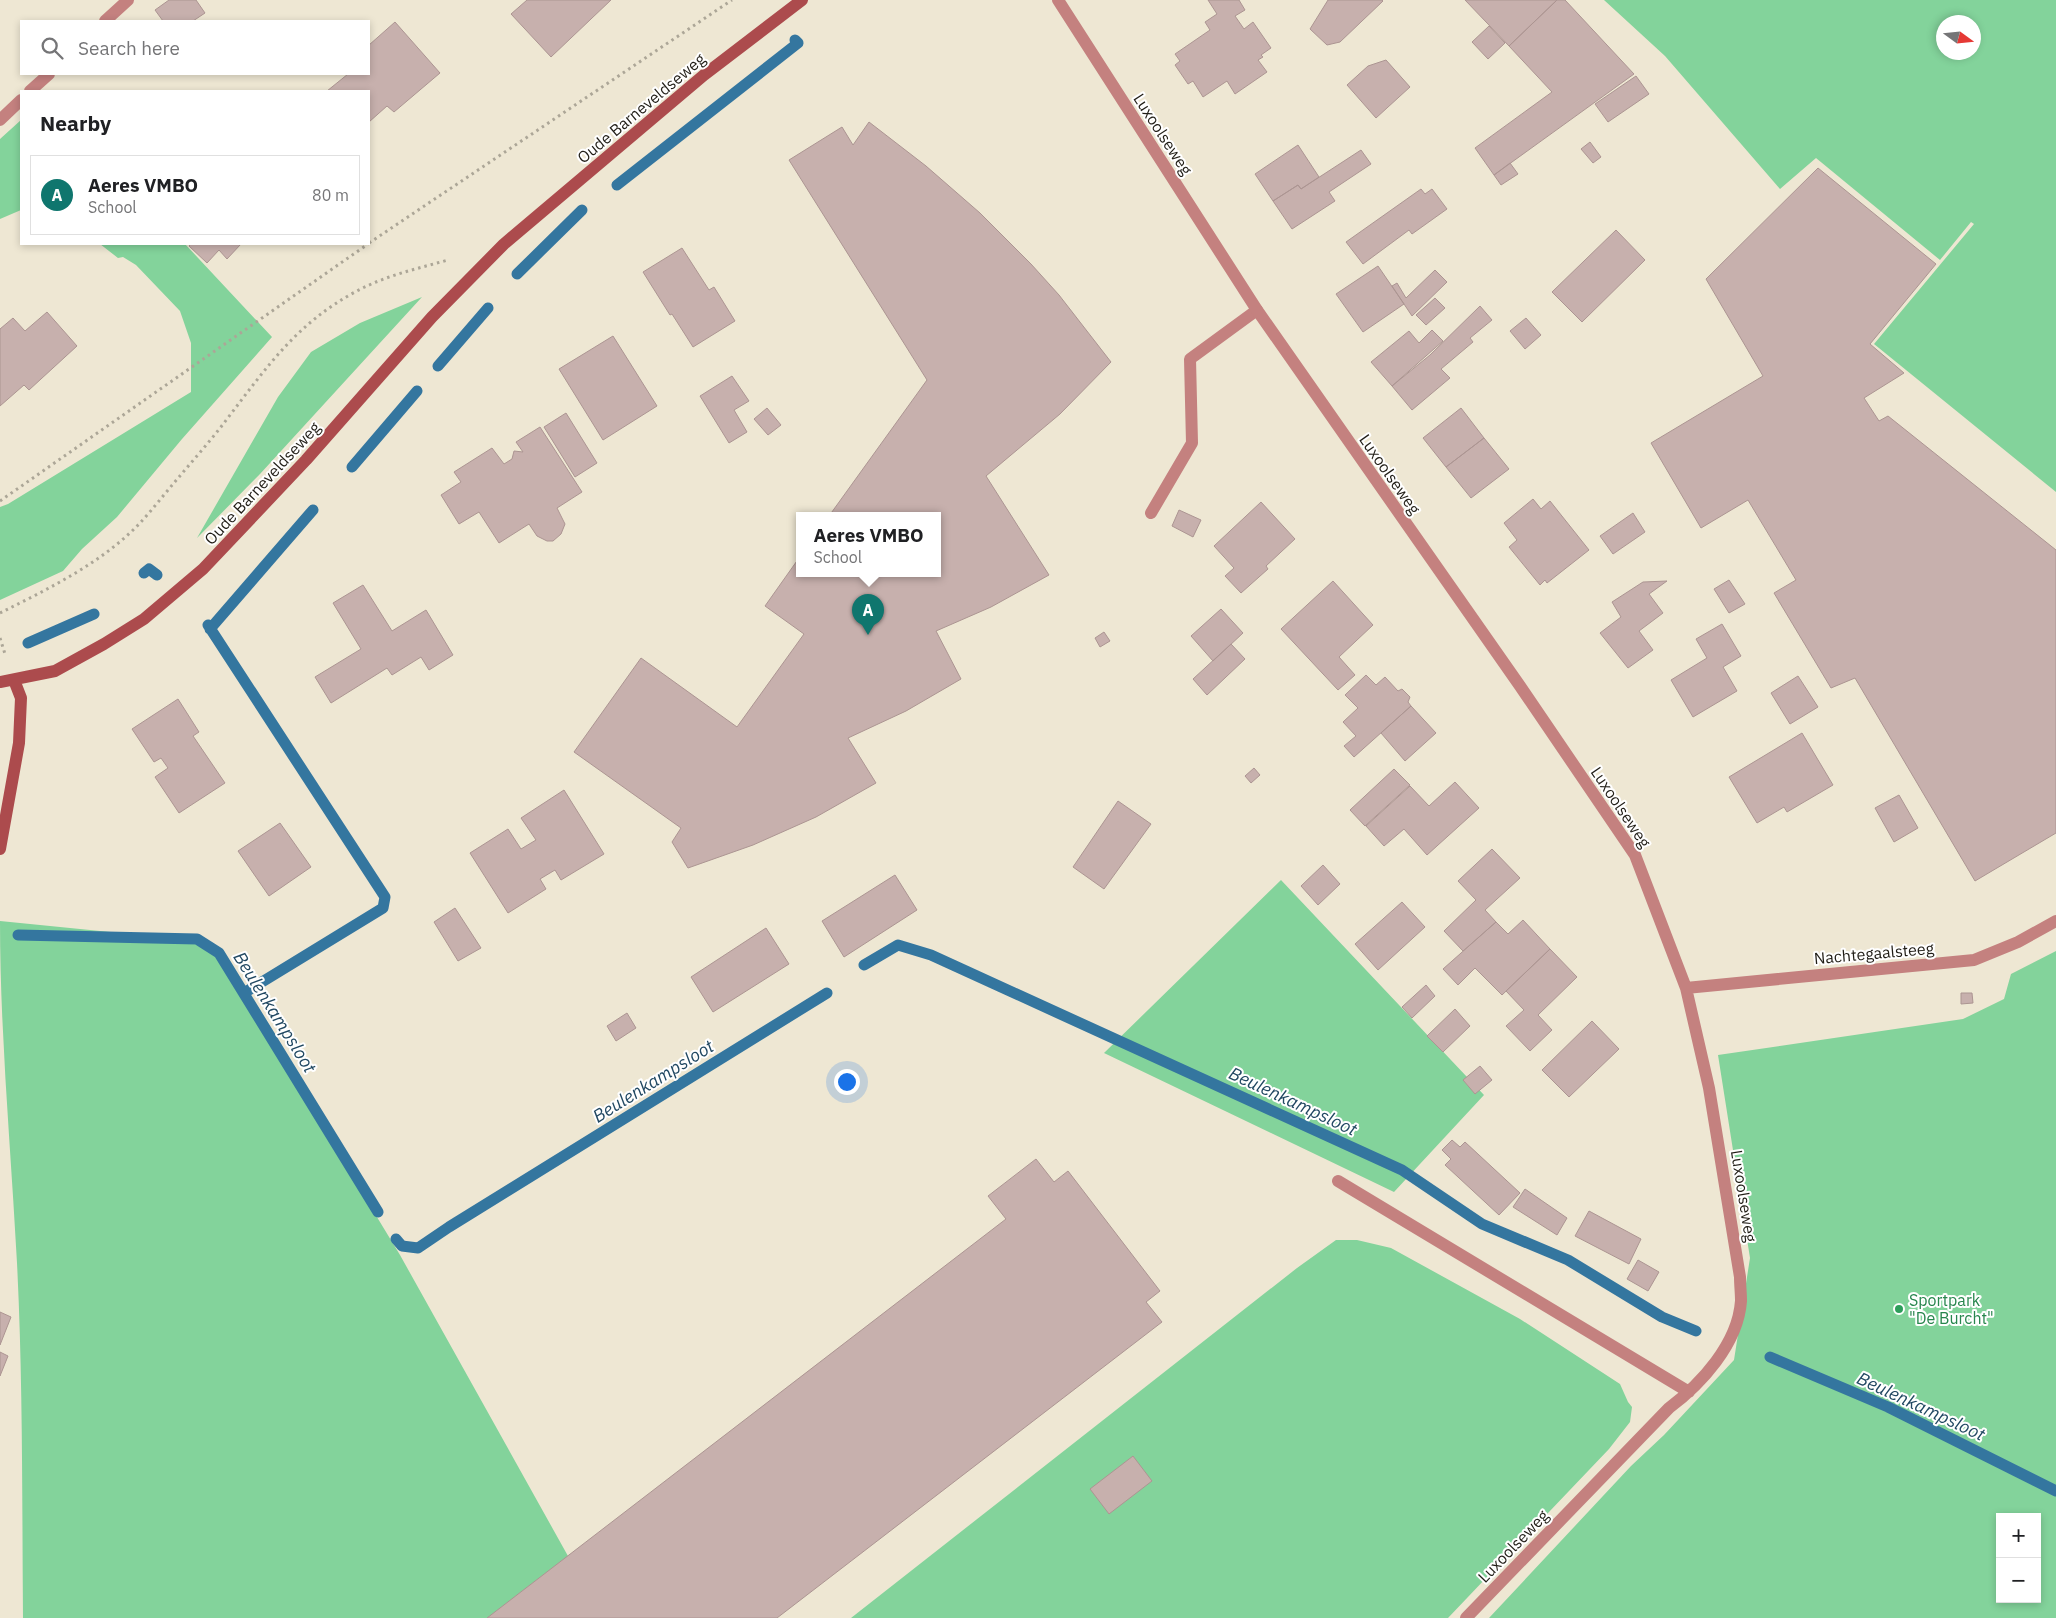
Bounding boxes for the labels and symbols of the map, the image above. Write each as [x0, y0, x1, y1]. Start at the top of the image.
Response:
north arrow [1936, 15, 1981, 60]
street label: Oude Barneveldseweg [573, 48, 709, 167]
street label: Luxoolseweg [1129, 90, 1197, 179]
street label: Oude Barneveldseweg [200, 417, 325, 549]
street label: Luxoolseweg [1355, 430, 1425, 518]
pin: A [852, 594, 884, 635]
street label: Luxoolseweg [1587, 763, 1656, 852]
street label: Nachtegaalsteeg [1813, 938, 1935, 968]
water label: Beulenkampsloot [229, 947, 322, 1078]
water label: Beulenkampsloot [588, 1034, 719, 1127]
water label: Beulenkampsloot [1225, 1061, 1362, 1141]
your location [834, 1069, 860, 1095]
street label: Luxoolseweg [1727, 1148, 1761, 1244]
place label: Sportpark "De Burcht" [1909, 1290, 1994, 1328]
marker: Sportpark "De Burcht" [1893, 1303, 1905, 1315]
water label: Beulenkampsloot [1853, 1366, 1990, 1446]
street label: Luxoolseweg [1473, 1505, 1553, 1586]

